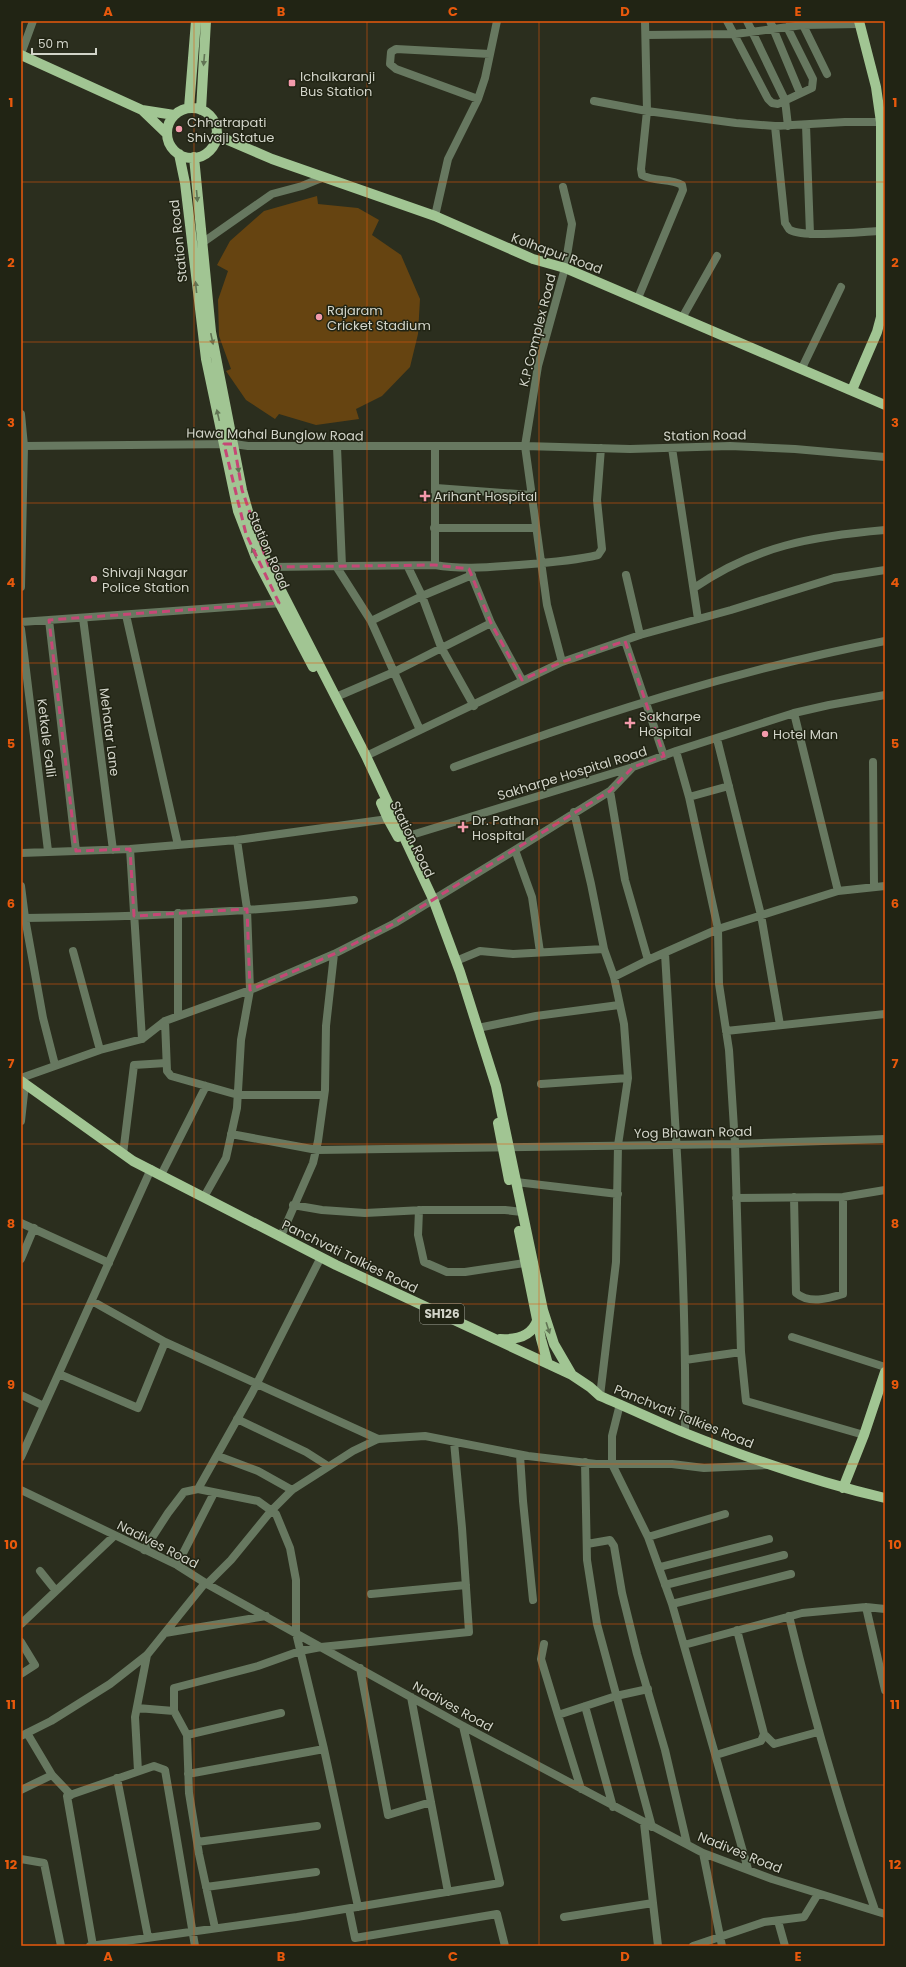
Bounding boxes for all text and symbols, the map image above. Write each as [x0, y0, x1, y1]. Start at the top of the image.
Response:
text: A [103, 2, 113, 21]
text: B [277, 2, 286, 21]
text: C [448, 2, 458, 21]
text: D [620, 2, 630, 21]
text: E [794, 2, 802, 21]
scale bar [32, 30, 96, 56]
text: 50 m [38, 35, 69, 52]
one-way arrow [200, 54, 207, 66]
place label: Ichalkaranji Bus Station [300, 67, 375, 101]
marker: Ichalkaranji Bus Station [287, 78, 297, 88]
text: 1 [9, 93, 13, 112]
text: 1 [893, 93, 897, 112]
place label: Chhatrapati Shivaji Statue [187, 113, 274, 147]
marker: Chhatrapati Shivaji Statue [174, 124, 184, 134]
one-way arrow [194, 190, 201, 202]
street label: Station Road [165, 199, 192, 283]
street label: Kolhapur Road [509, 228, 605, 279]
text: 2 [7, 253, 15, 272]
text: 2 [891, 253, 899, 272]
street label: K.P.Complex Road [514, 272, 561, 389]
one-way arrow [193, 281, 200, 293]
place label: Rajaram Cricket Stadium [327, 301, 431, 335]
marker: Rajaram Cricket Stadium [314, 312, 324, 322]
one-way arrow [209, 333, 215, 345]
one-way arrow [214, 409, 220, 421]
text: 3 [7, 413, 15, 432]
text: 3 [891, 413, 899, 432]
street label: Hawa Mahal Bunglow Road [186, 423, 364, 446]
street label: Station Road [663, 425, 747, 446]
one-way arrow [235, 460, 241, 473]
place label: Arihant Hospital [434, 487, 537, 506]
marker: Arihant Hospital [419, 490, 431, 502]
street label: Station Road [243, 508, 294, 592]
one-way arrow [251, 547, 257, 559]
place label: Shivaji Nagar Police Station [102, 563, 189, 597]
text: 4 [7, 573, 16, 592]
text: 4 [891, 573, 900, 592]
marker: Shivaji Nagar Police Station [89, 574, 99, 584]
street label: Mehatar Lane [95, 687, 124, 777]
street label: Ketkale Galli [32, 698, 61, 779]
place label: Sakharpe Hospital [639, 707, 701, 741]
marker: Sakharpe Hospital [624, 717, 636, 729]
place label: Hotel Man [773, 725, 838, 744]
marker: Hotel Man [760, 729, 770, 739]
text: 5 [7, 734, 15, 753]
text: 5 [891, 734, 899, 753]
street label: Sakharpe Hospital Road [495, 742, 649, 805]
street label: Station Road [386, 798, 439, 881]
place label: Dr. Pathan Hospital [472, 811, 539, 845]
marker: Dr. Pathan Hospital [457, 821, 469, 833]
text: 6 [7, 894, 15, 913]
text: 6 [891, 894, 899, 913]
text: 7 [8, 1054, 15, 1073]
text: 7 [892, 1054, 899, 1073]
street label: Yog Bhawan Road [634, 1122, 752, 1143]
text: 8 [7, 1214, 15, 1233]
text: 8 [891, 1214, 899, 1233]
street label: Panchvati Talkies Road [278, 1215, 421, 1298]
road number: SH126 [420, 1304, 464, 1324]
one-way arrow [545, 1322, 551, 1334]
text: 9 [7, 1375, 15, 1394]
text: 9 [891, 1375, 899, 1394]
street label: Panchvati Talkies Road [611, 1380, 757, 1453]
street label: Nadives Road [114, 1516, 202, 1573]
text: 10 [4, 1535, 18, 1554]
text: 10 [888, 1535, 902, 1554]
street label: Nadives Road [409, 1676, 496, 1736]
text: 11 [6, 1695, 16, 1714]
text: 11 [890, 1695, 900, 1714]
street label: Nadives Road [695, 1827, 785, 1878]
text: 12 [5, 1855, 18, 1874]
text: 12 [889, 1855, 902, 1874]
text: A [103, 1947, 113, 1966]
text: B [277, 1947, 286, 1966]
text: C [448, 1947, 458, 1966]
text: D [620, 1947, 630, 1966]
text: E [794, 1947, 802, 1966]

